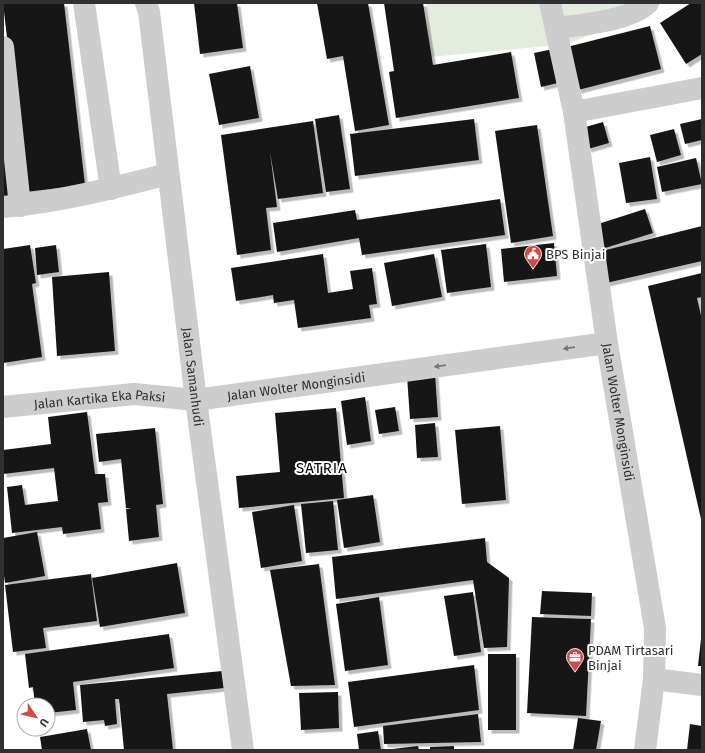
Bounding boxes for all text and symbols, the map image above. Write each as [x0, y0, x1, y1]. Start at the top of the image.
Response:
public building icon: BPS Binjai [523, 244, 543, 269]
place label: BPS Binjai [546, 247, 605, 262]
street label: Jalan Samanhudi [180, 327, 207, 427]
street label: Jalan Wolter Monginsidi [600, 342, 638, 482]
one-way arrow [562, 345, 575, 351]
one-way arrow [434, 363, 446, 369]
street label: Jalan Wolter Monginsidi [226, 369, 366, 403]
street label: Jalan Kartika Eka Paksi [33, 386, 166, 411]
district label: SATRIA [296, 459, 348, 477]
place label: PDAM Tirtasari Binjai [588, 643, 673, 673]
office icon: PDAM Tirtasari Binjai [565, 647, 585, 672]
north arrow [16, 697, 56, 737]
text: U [36, 716, 51, 729]

